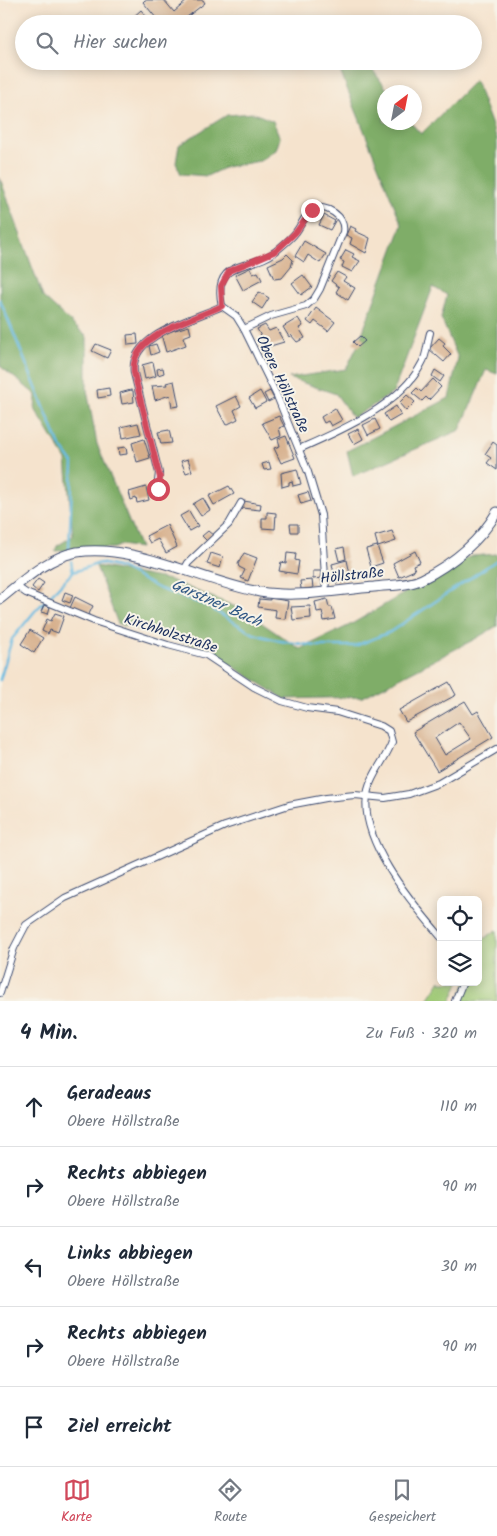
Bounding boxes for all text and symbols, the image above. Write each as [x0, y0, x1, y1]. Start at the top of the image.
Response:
search box [15, 15, 482, 70]
text: Hier suchen [73, 28, 167, 58]
icon: search [33, 29, 61, 57]
north arrow [377, 85, 422, 130]
route end [301, 199, 324, 222]
street label: Obere Höllstraße [249, 332, 315, 438]
route start [147, 478, 170, 501]
street label: Höllstraße [319, 561, 385, 591]
water label: Garstner Bach [167, 572, 267, 635]
street label: Kirchholzstraße [121, 608, 221, 660]
map controls [437, 896, 482, 986]
button: locate [437, 896, 482, 941]
button: layers [437, 941, 482, 986]
text: 4 Min. [20, 1017, 77, 1050]
text: Zu Fuß · 320 m [365, 1021, 477, 1046]
text: Geradeaus [67, 1079, 152, 1109]
icon: ahead [20, 1093, 48, 1121]
text: 110 m [440, 1094, 477, 1119]
text: Obere Höllstraße [67, 1109, 179, 1134]
text: Rechts abbiegen [67, 1159, 207, 1189]
icon: right [20, 1173, 48, 1201]
text: 90 m [442, 1174, 477, 1199]
text: Obere Höllstraße [67, 1189, 179, 1214]
text: Links abbiegen [67, 1239, 193, 1269]
icon: left [20, 1253, 48, 1281]
text: 30 m [441, 1254, 477, 1279]
text: Obere Höllstraße [67, 1269, 179, 1294]
text: Rechts abbiegen [67, 1319, 207, 1349]
icon: right [20, 1333, 48, 1361]
text: 90 m [442, 1334, 477, 1359]
text: Obere Höllstraße [67, 1349, 179, 1374]
text: Ziel erreicht [67, 1412, 172, 1442]
icon: arrive [20, 1413, 48, 1441]
tab: Karte [61, 1476, 92, 1528]
tab: Route [214, 1476, 247, 1528]
tab: Gespeichert [369, 1476, 436, 1528]

